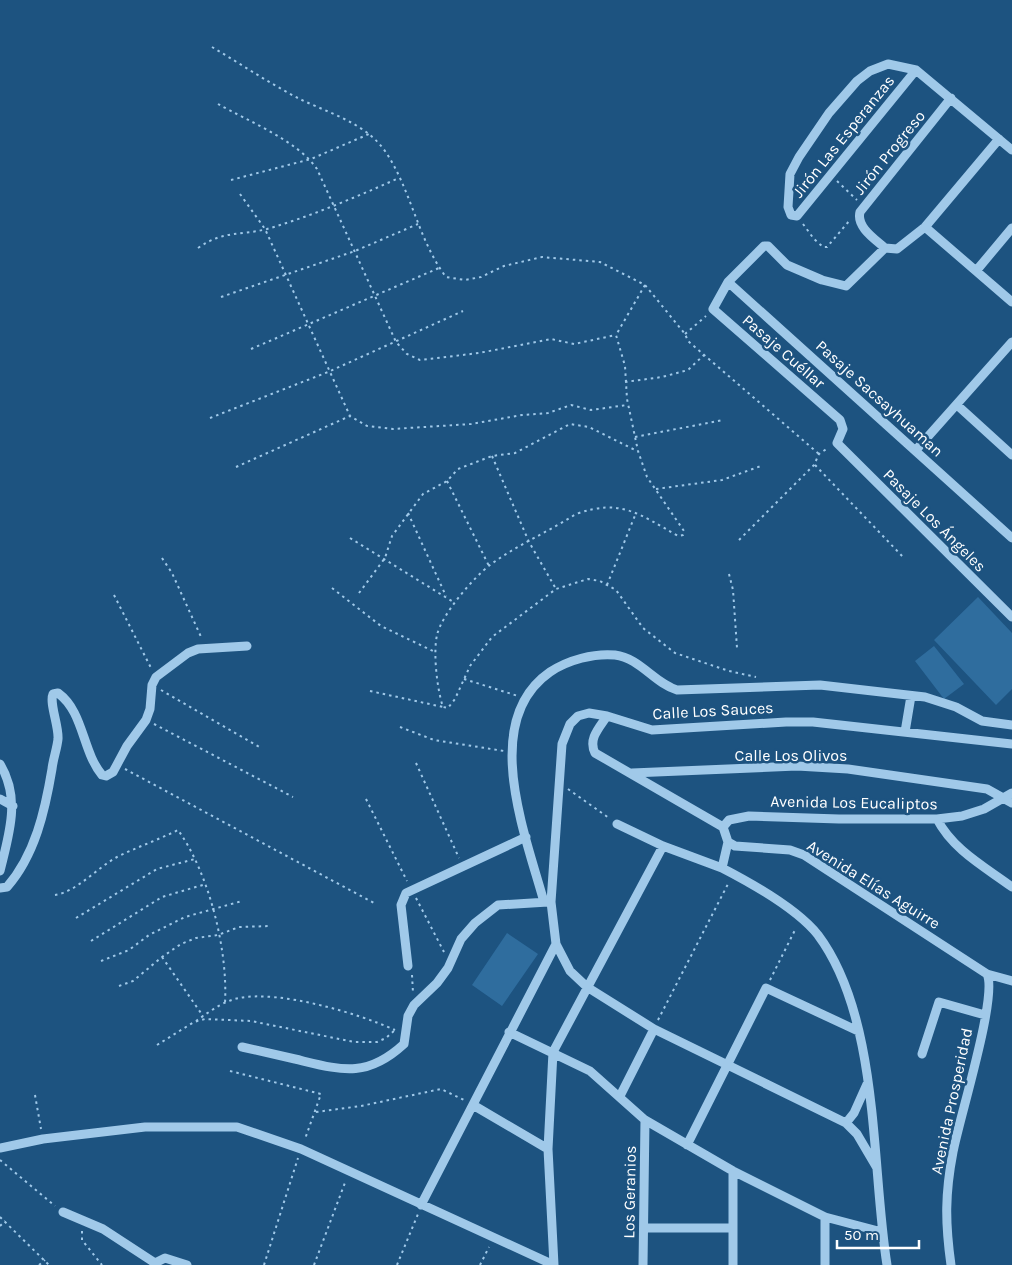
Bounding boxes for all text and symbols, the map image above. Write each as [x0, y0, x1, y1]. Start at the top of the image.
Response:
street label: Jirón Las Esperanzas [788, 71, 899, 201]
street label: Jirón Progreso [850, 106, 929, 198]
street label: Pasaje Cuéllar [739, 310, 829, 393]
street label: Pasaje Sacsayhuaman [812, 336, 947, 461]
street label: Pasaje Los Ángeles [879, 465, 990, 576]
street label: Calle Los Sauces [652, 698, 774, 723]
street label: Calle Los Olivos [735, 746, 847, 765]
street label: Avenida Los Eucaliptos [770, 792, 938, 813]
street label: Avenida Elías Aguirre [804, 836, 944, 933]
street label: Avenida Prosperidad [927, 1026, 976, 1176]
street label: Los Geranios [619, 1145, 640, 1239]
scale bar [837, 1218, 920, 1250]
text: 50 m [844, 1226, 879, 1244]

